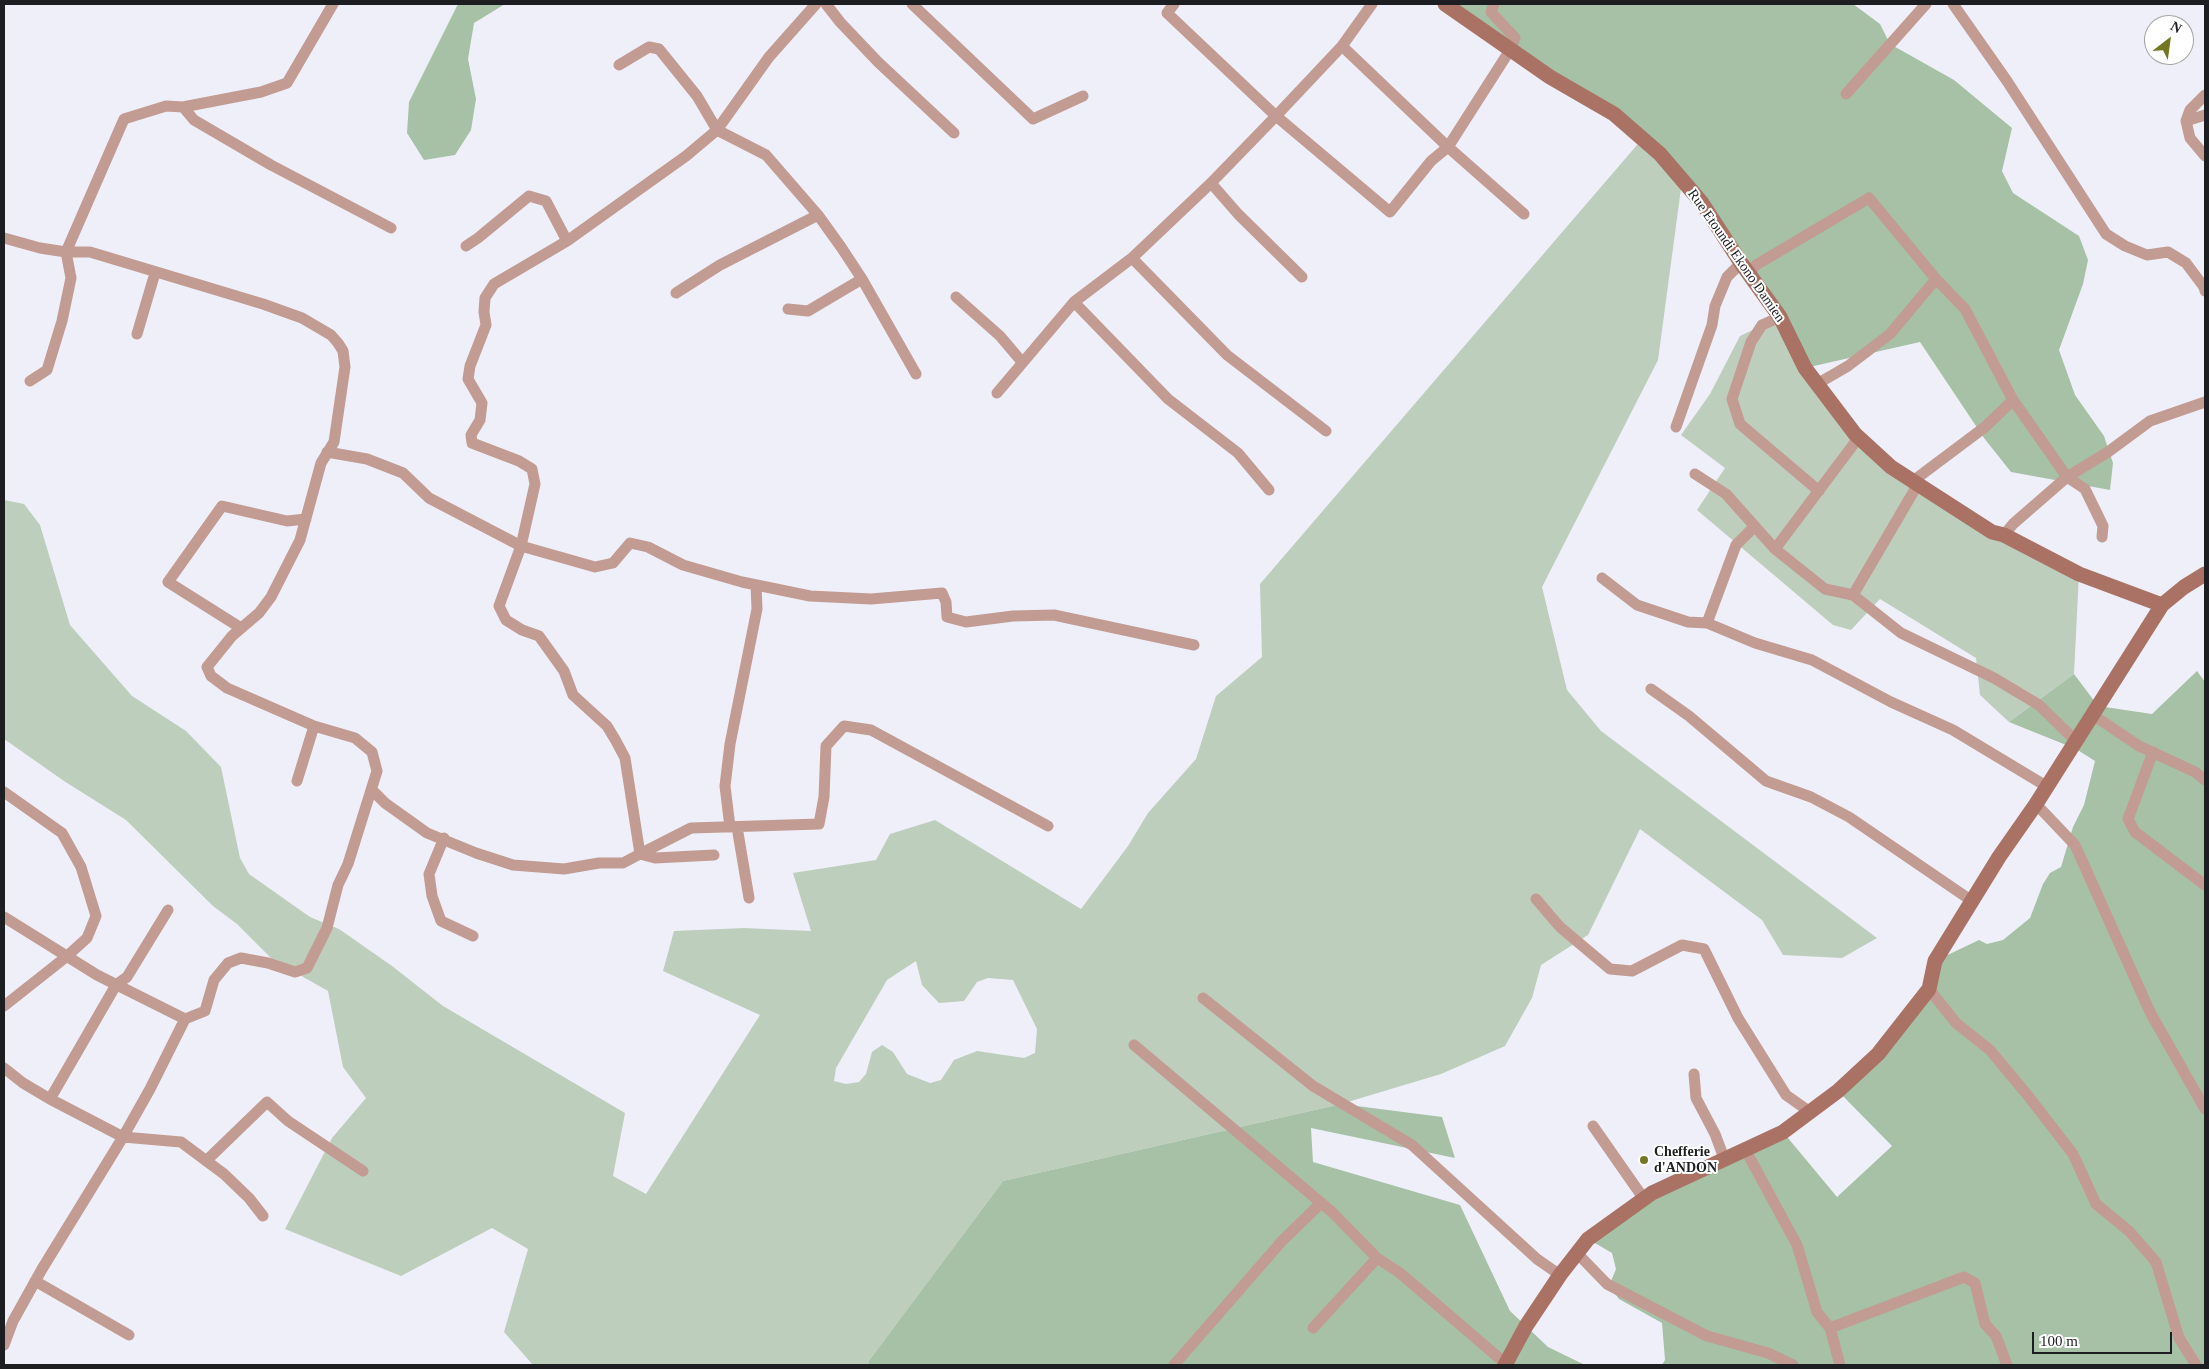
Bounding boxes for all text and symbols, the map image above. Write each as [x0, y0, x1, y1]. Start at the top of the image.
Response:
north arrow [2144, 15, 2194, 65]
text: N [2168, 18, 2184, 36]
street label: Rue Etoundi Ekono Damien [1684, 186, 1788, 326]
place label: Chefferie d'ANDON [1654, 1144, 1717, 1176]
marker: Chefferie d'ANDON [1638, 1154, 1650, 1166]
scale bar [2034, 1322, 2174, 1354]
text: 100 m [2040, 1333, 2078, 1349]

